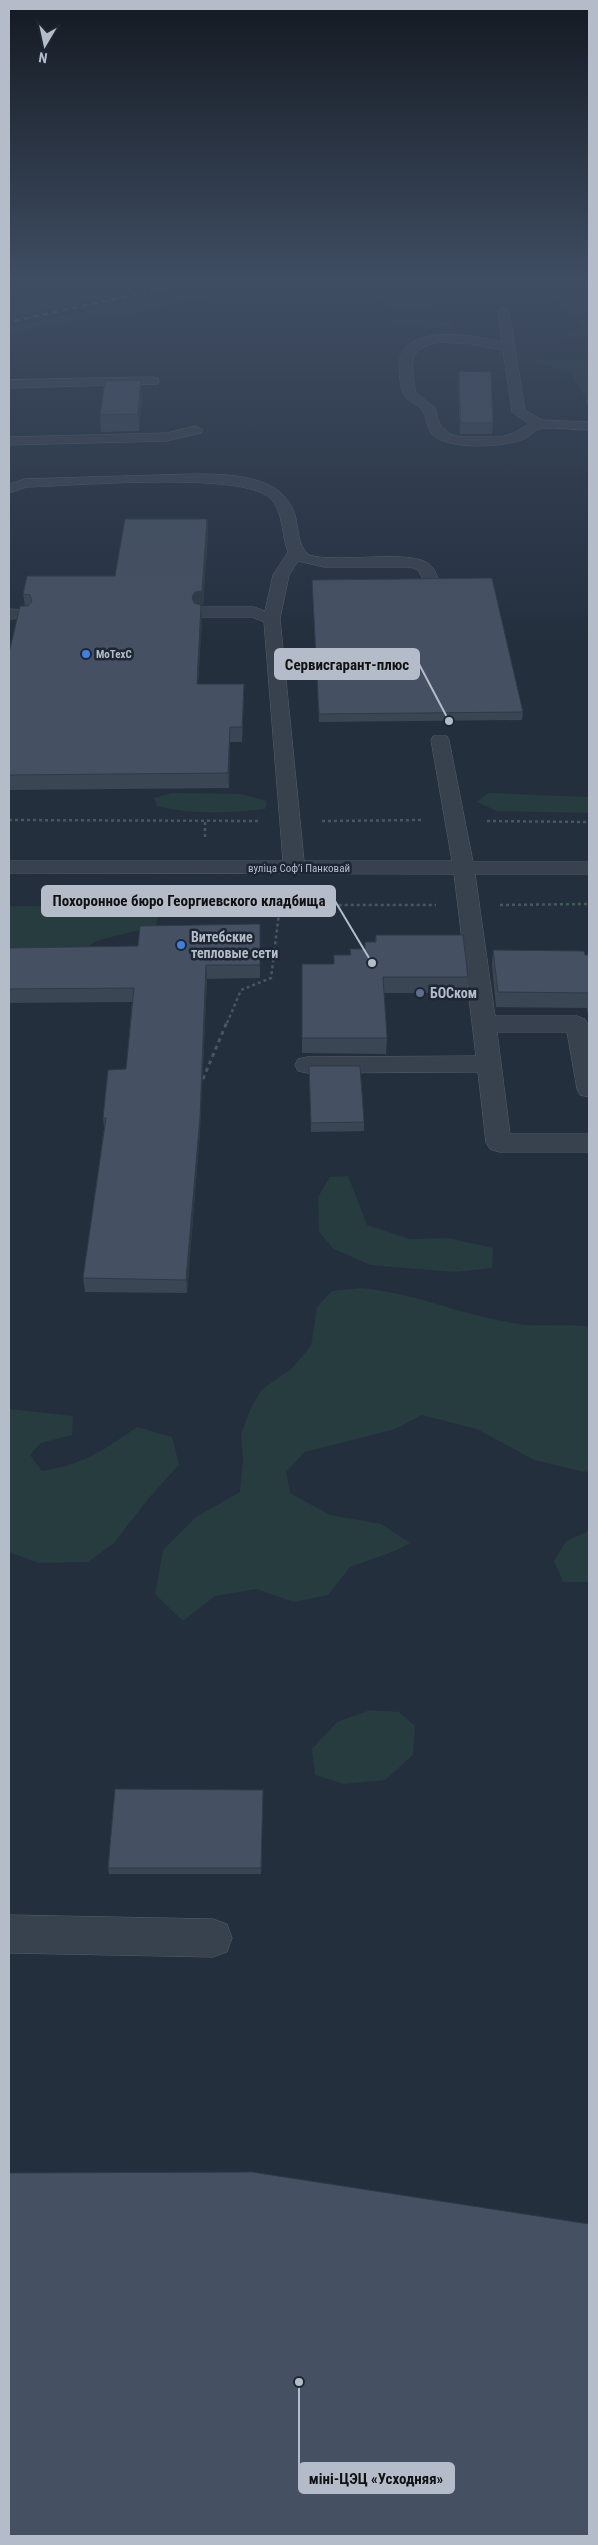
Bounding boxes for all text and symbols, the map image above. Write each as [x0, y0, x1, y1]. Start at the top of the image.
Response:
north arrow [20, 20, 70, 70]
text: N [37, 49, 48, 66]
marker: MoTexC [80, 648, 92, 660]
place label: MoTexC [96, 648, 132, 661]
callout: Сервисгарант-плюс [275, 649, 419, 679]
text: Сервисгарант-плюс [285, 656, 409, 674]
street label: вуліца Софʼі Панковай [248, 862, 350, 875]
callout: Похоронное бюро Георгиевского кладбища [42, 886, 335, 916]
text: Похоронное бюро Георгиевского кладбища [53, 892, 325, 910]
place label: Витебские тепловые сети [191, 929, 278, 961]
marker: Витебские тепловые сети [175, 939, 187, 951]
place label: БОСком [430, 985, 477, 1001]
marker: БОСком [414, 987, 426, 999]
callout: міні-ЦЭЦ «Усходняя» [299, 2463, 454, 2493]
text: міні-ЦЭЦ «Усходняя» [309, 2470, 444, 2488]

